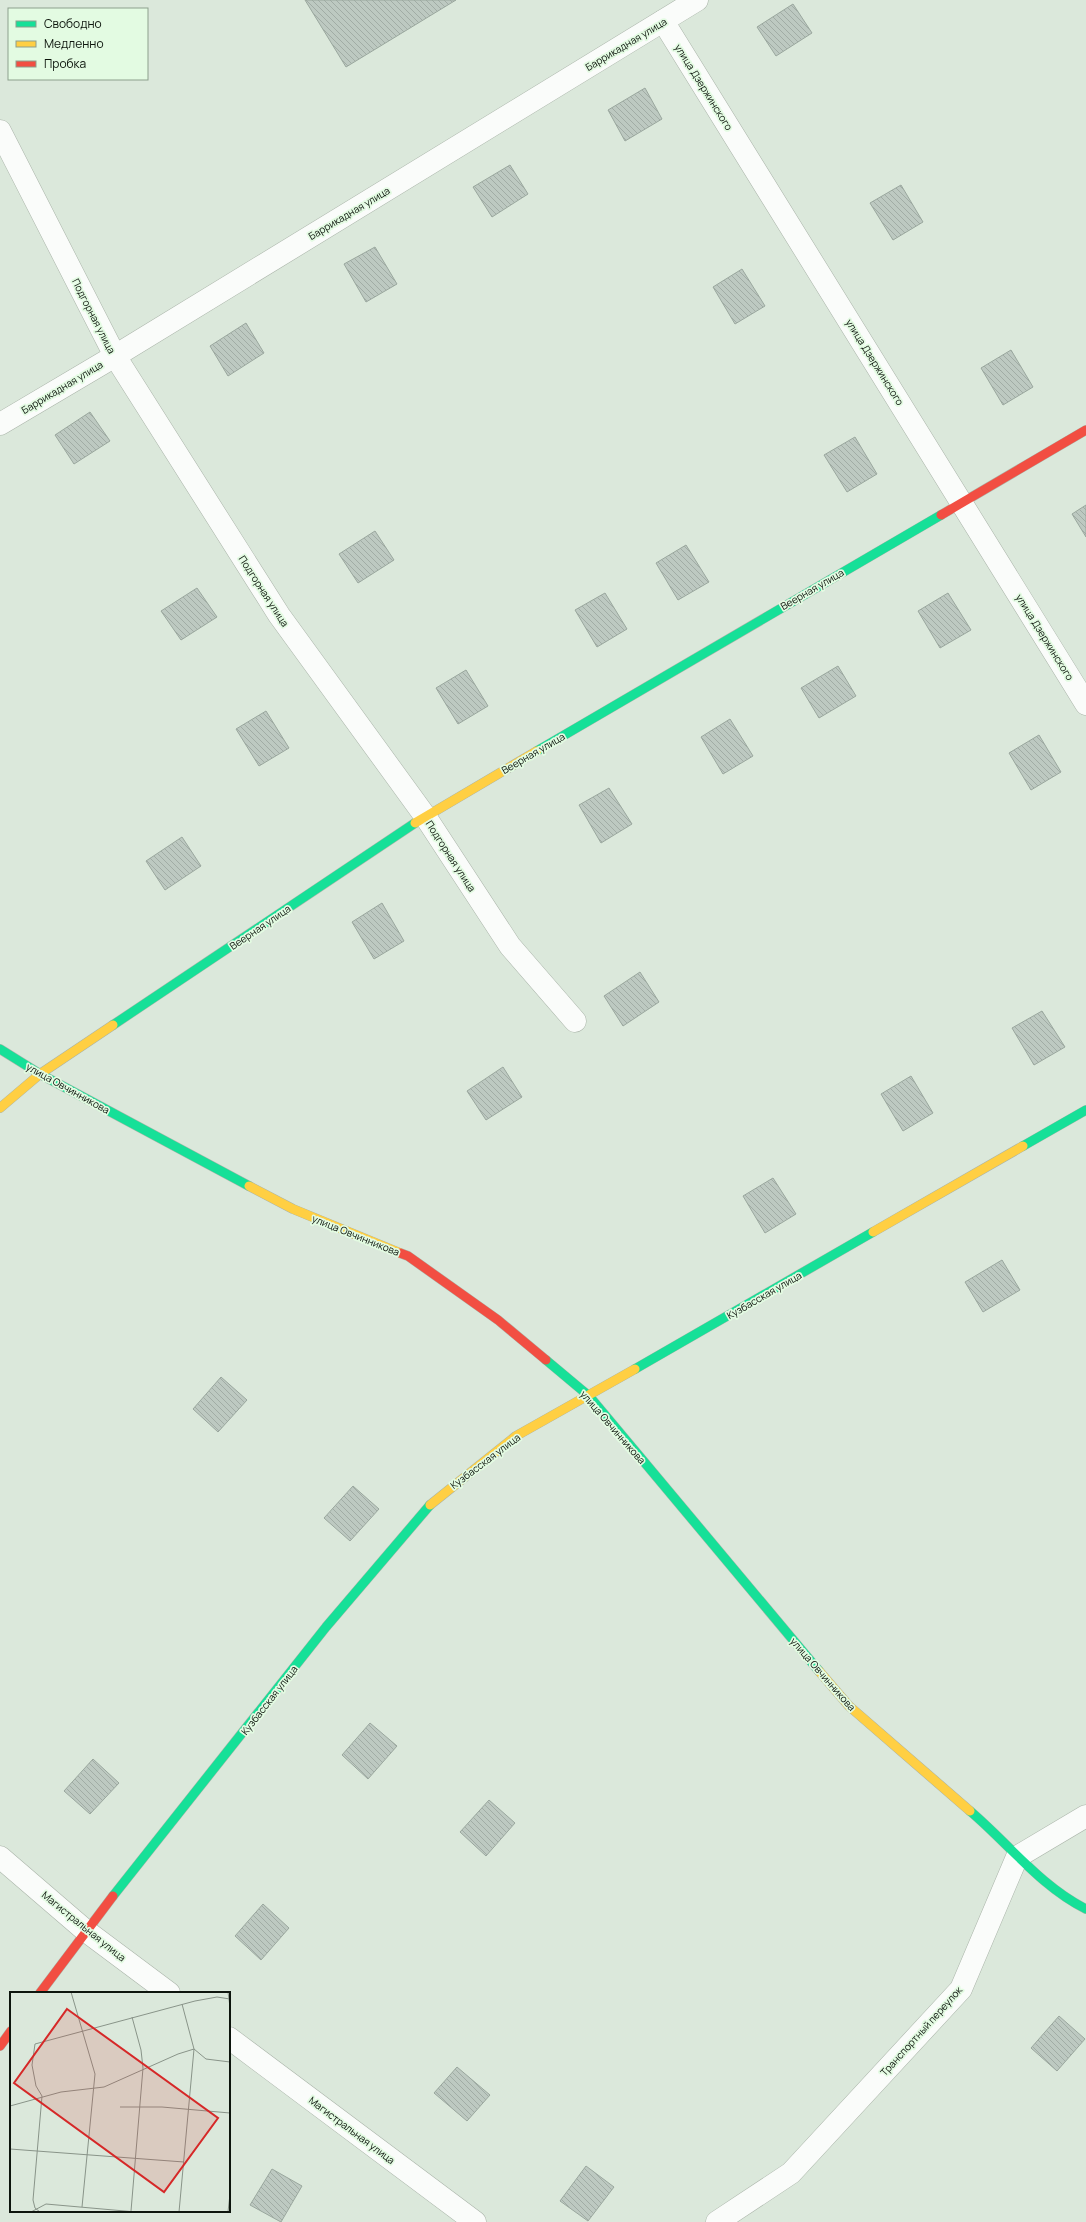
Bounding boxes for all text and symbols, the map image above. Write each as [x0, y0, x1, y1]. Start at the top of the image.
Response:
legend [8, 8, 148, 80]
street label: Баррикадная улица [583, 14, 669, 74]
text: Свободно [44, 15, 102, 32]
text: Медленно [44, 35, 104, 52]
street label: улица Дзержинского [672, 41, 736, 133]
text: Пробка [44, 55, 86, 72]
street label: Баррикадная улица [306, 183, 392, 243]
street label: Подгорная улица [69, 276, 119, 356]
street label: улица Дзержинского [843, 316, 907, 408]
street label: Баррикадная улица [19, 357, 105, 417]
street label: Подгорная улица [236, 553, 292, 629]
street label: Веерная улица [778, 565, 846, 613]
street label: улица Дзержинского [1013, 591, 1077, 683]
street label: Веерная улица [499, 729, 567, 777]
street label: Подгорная улица [423, 818, 479, 894]
street label: Веерная улица [227, 901, 293, 953]
street label: улица Овчинникова [24, 1059, 112, 1117]
street label: улица Овчинникова [310, 1211, 402, 1259]
street label: Кузбасская улица [724, 1268, 804, 1322]
street label: улица Овчинникова [577, 1387, 649, 1467]
street label: Кузбасская улица [447, 1430, 523, 1492]
street label: улица Овчинникова [787, 1634, 859, 1714]
street label: Кузбасская улица [237, 1662, 301, 1738]
street label: Магистральная улица [39, 1888, 129, 1964]
street label: Транспортный переулок [877, 1982, 966, 2079]
inset map [10, 1992, 230, 2212]
street label: Магистральная улица [306, 2093, 398, 2167]

